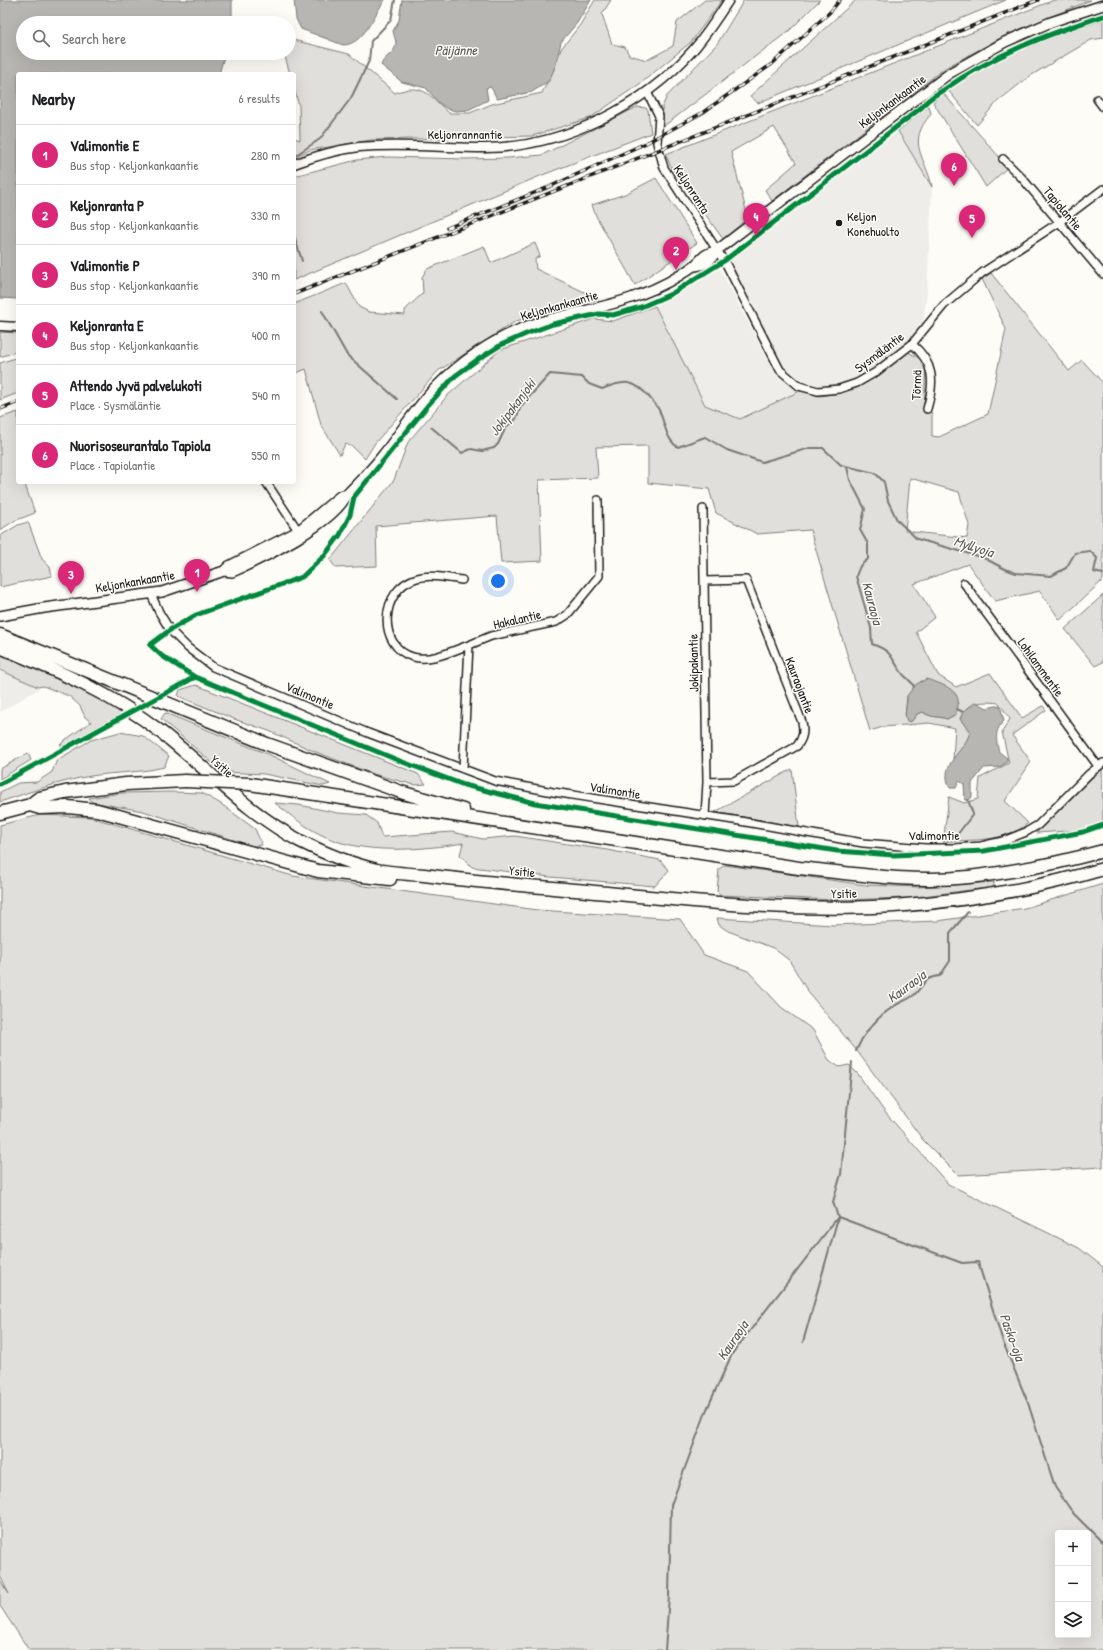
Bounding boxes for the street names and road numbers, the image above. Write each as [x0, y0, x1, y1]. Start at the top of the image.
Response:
street label: Keljonkankaantie [855, 70, 929, 132]
street label: Keljonrannantie [428, 125, 502, 143]
street label: Keljonranta [669, 161, 715, 217]
street label: Tapiolantie [1039, 182, 1087, 234]
street label: Keljonkankaantie [518, 285, 600, 325]
street label: Sysmäläntie [851, 328, 907, 376]
street label: Törmä [906, 370, 926, 400]
street label: Keljonkankaantie [94, 565, 176, 597]
street label: Hakalantie [491, 605, 543, 633]
street label: Jokipakantie [683, 634, 703, 692]
street label: Lohilammentie [1014, 634, 1068, 700]
street label: Kauraojantie [781, 654, 819, 716]
street label: Valimontie [283, 677, 337, 713]
street label: Ysitie [206, 751, 238, 781]
street label: Valimontie [588, 777, 642, 803]
street label: Valimontie [908, 826, 960, 844]
street label: Ysitie [508, 861, 536, 881]
street label: Ysitie [831, 884, 857, 902]

